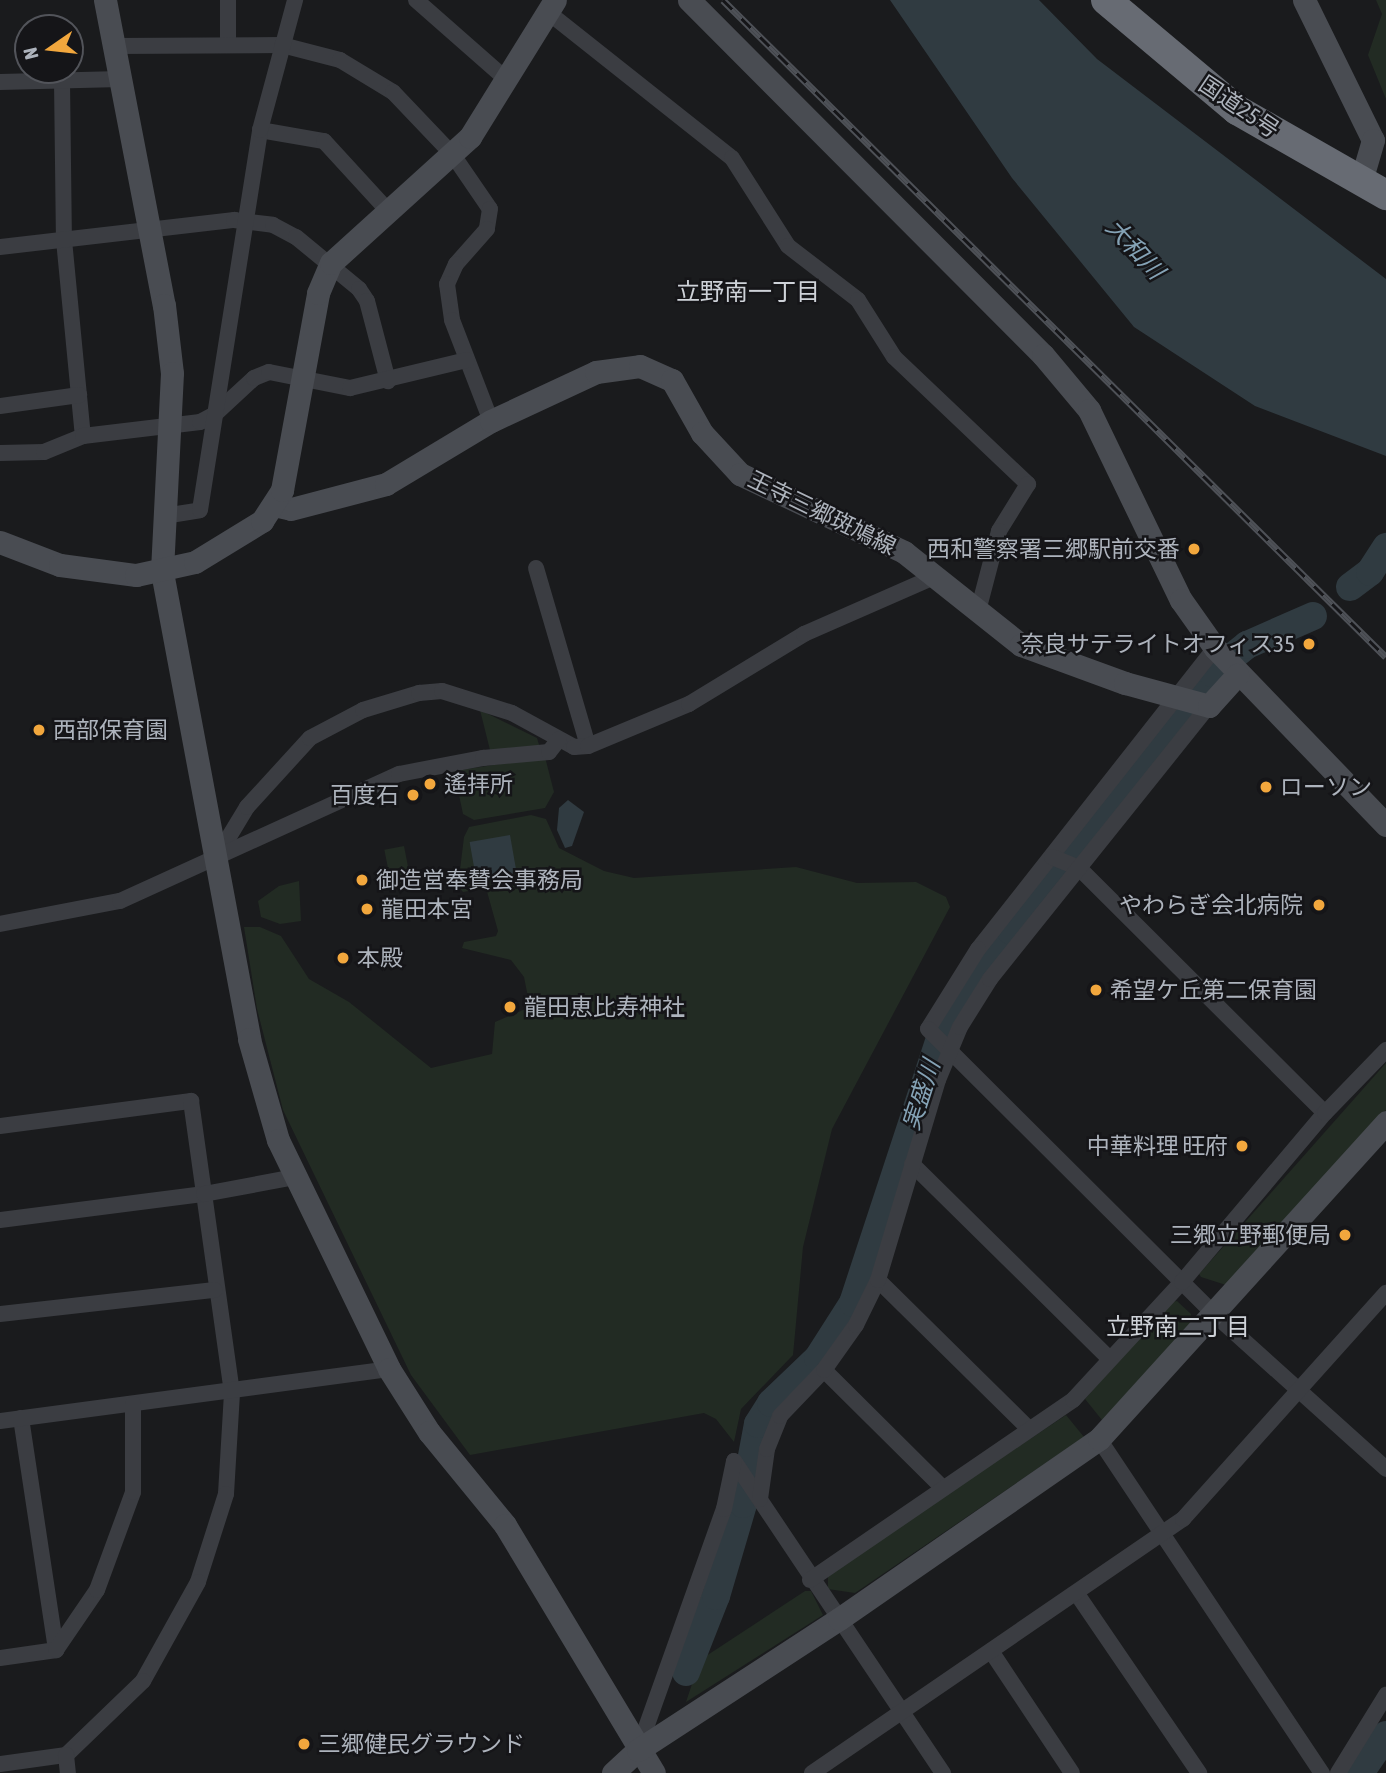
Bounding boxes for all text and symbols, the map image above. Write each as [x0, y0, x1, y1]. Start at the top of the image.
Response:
north arrow [14, 14, 84, 84]
text: N [19, 45, 43, 62]
street label: 国道25号 [1194, 70, 1284, 144]
water label: 大和川 [1100, 213, 1170, 285]
district label: 立野南一丁目 [676, 278, 820, 306]
street label: 王寺三郷斑鳩線 [744, 465, 900, 561]
place label: 西和警察署三郷駅前交番 [927, 535, 1180, 563]
marker: 西和警察署三郷駅前交番 [1186, 541, 1202, 557]
place label: 奈良サテライトオフィス35 [1020, 630, 1295, 658]
marker: 奈良サテライトオフィス35 [1301, 636, 1317, 652]
place label: 西部保育園 [53, 716, 168, 744]
marker: 西部保育園 [31, 722, 47, 738]
place label: 遙拝所 [444, 770, 513, 798]
place label: ローソン [1280, 773, 1372, 801]
marker: 遙拝所 [422, 776, 438, 792]
marker: ローソン [1258, 779, 1274, 795]
place label: 百度石 [330, 781, 399, 809]
marker: 百度石 [405, 787, 421, 803]
place label: 御造営奉賛会事務局 [376, 866, 583, 894]
marker: 御造営奉賛会事務局 [354, 872, 370, 888]
place label: やわらぎ会北病院 [1119, 891, 1303, 919]
place label: 龍田本宮 [381, 895, 473, 923]
marker: やわらぎ会北病院 [1309, 895, 1329, 915]
marker: 龍田本宮 [359, 901, 375, 917]
place label: 本殿 [357, 944, 403, 972]
marker: 本殿 [335, 950, 351, 966]
place label: 希望ケ丘第二保育園 [1110, 976, 1317, 1004]
marker: 希望ケ丘第二保育園 [1088, 982, 1104, 998]
place label: 龍田恵比寿神社 [524, 993, 685, 1021]
marker: 龍田恵比寿神社 [502, 999, 518, 1015]
water label: 実盛川 [896, 1056, 946, 1134]
place label: 中華料理 旺府 [1087, 1132, 1228, 1160]
marker: 中華料理 旺府 [1234, 1138, 1250, 1154]
place label: 三郷立野郵便局 [1170, 1221, 1331, 1249]
marker: 三郷立野郵便局 [1337, 1227, 1353, 1243]
district label: 立野南二丁目 [1106, 1313, 1250, 1341]
place label: 三郷健民グラウンド [318, 1730, 525, 1758]
marker: 三郷健民グラウンド [296, 1736, 312, 1752]

